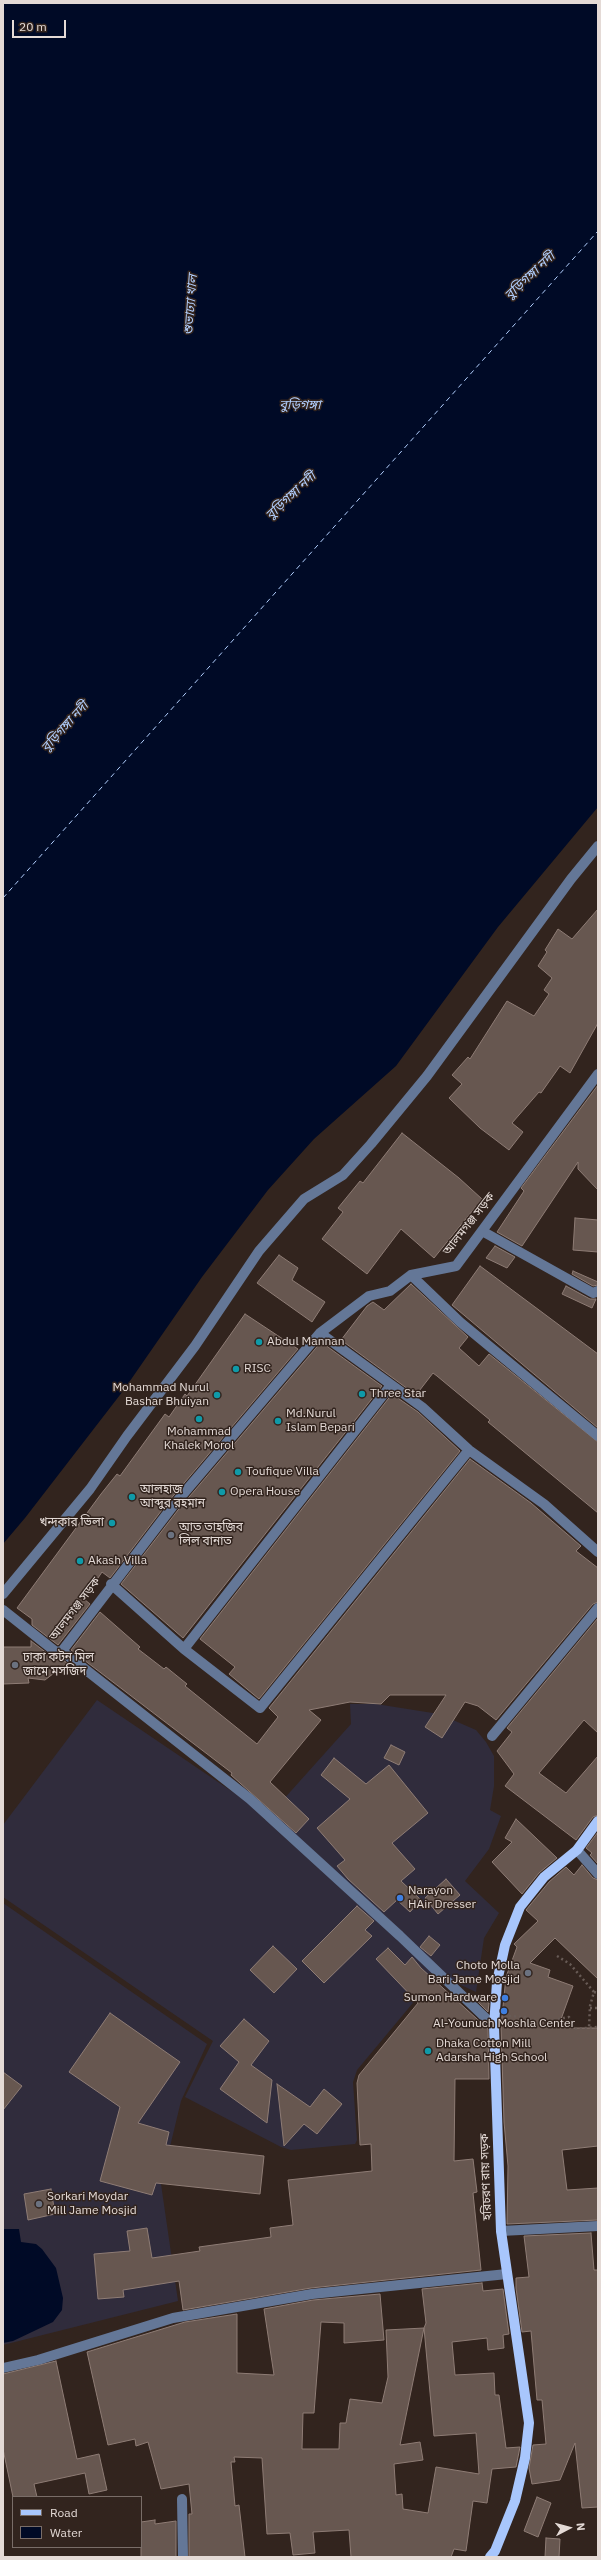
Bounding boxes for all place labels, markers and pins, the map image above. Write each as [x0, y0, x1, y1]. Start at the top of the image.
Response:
place label: Abdul Mannan [267, 1335, 345, 1349]
marker: Abdul Mannan [254, 1337, 264, 1347]
place label: RISC [244, 1362, 271, 1376]
marker: RISC [231, 1364, 241, 1374]
place label: Mohammad Nurul Bashar Bhuiyan [112, 1381, 209, 1409]
place label: Three Star [370, 1387, 426, 1401]
marker: Three Star [357, 1389, 367, 1399]
marker: Mohammad Nurul Bashar Bhuiyan [212, 1390, 222, 1400]
place label: Md.Nurul Islam Bepari [286, 1407, 355, 1435]
marker: Mohammad Khalek Morol [194, 1414, 204, 1424]
marker: Md.Nurul Islam Bepari [273, 1416, 283, 1426]
place label: Mohammad Khalek Morol [164, 1425, 234, 1453]
place label: Toufique Villa [246, 1465, 319, 1479]
marker: Toufique Villa [233, 1467, 243, 1477]
place label: আলহাজ আব্দুর রহমান [140, 1483, 205, 1511]
place label: Opera House [230, 1485, 300, 1499]
marker: Opera House [217, 1487, 227, 1497]
marker: আলহাজ আব্দুর রহমান [127, 1492, 137, 1502]
place label: খন্দকার ভিলা [39, 1516, 104, 1530]
marker: খন্দকার ভিলা [107, 1518, 117, 1528]
place label: আত তাহজিব লিল বানাত [179, 1521, 243, 1549]
marker: আত তাহজিব লিল বানাত [166, 1530, 176, 1540]
place label: Akash Villa [88, 1554, 147, 1568]
marker: Akash Villa [75, 1556, 85, 1566]
place label: ঢাকা কটন মিল জামে মসজিদ [23, 1651, 94, 1679]
marker: ঢাকা কটন মিল জামে মসজিদ [10, 1660, 20, 1670]
place label: Narayon HAir Dresser [408, 1884, 476, 1912]
marker: Narayon HAir Dresser [395, 1893, 405, 1903]
place label: Choto Molla Bari Jame Mosjid [428, 1959, 520, 1987]
marker: Choto Molla Bari Jame Mosjid [523, 1968, 533, 1978]
place label: Sumon Hardware [404, 1991, 497, 2005]
marker: Sumon Hardware [500, 1993, 510, 2003]
marker: Al-Younuch Moshla Center [499, 2006, 509, 2016]
place label: Al-Younuch Moshla Center [433, 2017, 575, 2031]
place label: Dhaka Cotton Mill Adarsha High School [436, 2037, 547, 2065]
marker: Dhaka Cotton Mill Adarsha High School [423, 2046, 433, 2056]
place label: Sorkari Moydar Mill Jame Mosjid [47, 2190, 137, 2218]
marker: Sorkari Moydar Mill Jame Mosjid [34, 2199, 44, 2209]

